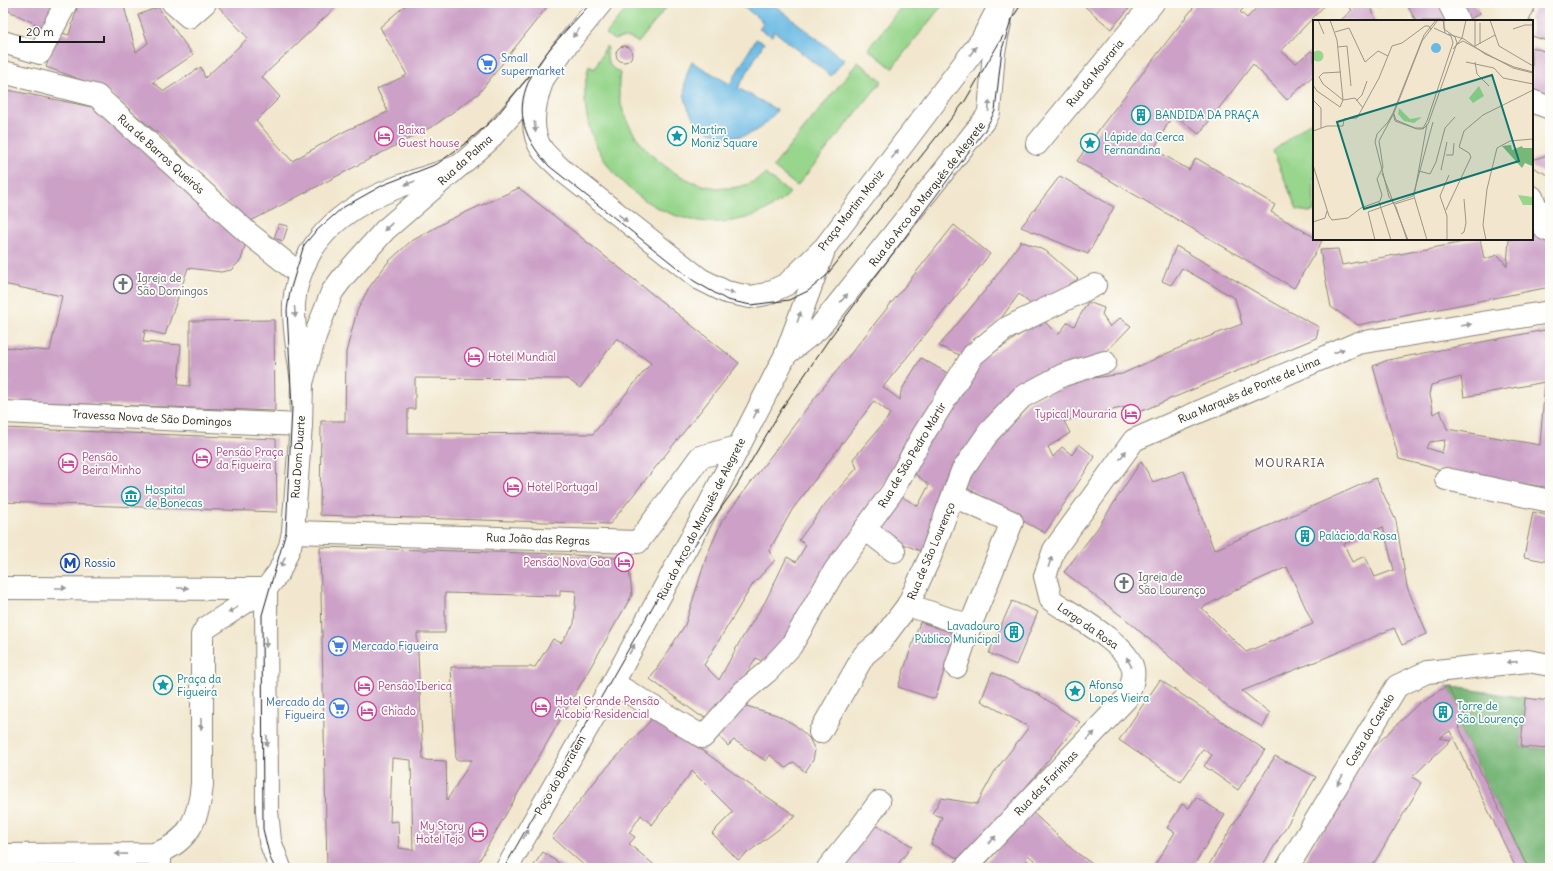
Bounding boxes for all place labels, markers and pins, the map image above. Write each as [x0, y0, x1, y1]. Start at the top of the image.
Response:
place label: Small supermarket [501, 51, 565, 78]
supermarket icon: Small supermarket [476, 53, 498, 75]
building icon: BANDIDA DA PRAÇA [1130, 104, 1152, 126]
place label: BANDIDA DA PRAÇA [1155, 108, 1259, 122]
place label: Baixa Guest house [398, 123, 460, 150]
place label: Martim Moniz Square [691, 123, 758, 150]
hotel icon: Baixa Guest house [373, 125, 395, 147]
place icon: Martim Moniz Square [666, 125, 688, 147]
place label: Lápide da Cerca Fernandina [1104, 130, 1184, 157]
place icon: Lápide da Cerca Fernandina [1079, 132, 1101, 154]
place label: Igreja de São Domingos [137, 271, 208, 298]
church icon: Igreja de São Domingos [112, 273, 134, 295]
hotel icon: Hotel Mundial [463, 346, 485, 368]
place label: Hotel Mundial [488, 350, 556, 364]
hotel icon: Typical Mouraria [1120, 403, 1142, 425]
place label: Typical Mouraria [1035, 407, 1117, 421]
place label: Pensão Praça da Figueira [216, 445, 284, 472]
hotel icon: Pensão Praça da Figueira [191, 447, 213, 469]
place label: Pensão Beira Minho [82, 450, 141, 477]
hotel icon: Pensão Beira Minho [57, 452, 79, 474]
hotel icon: Hotel Portugal [502, 476, 524, 498]
place label: Hotel Portugal [527, 480, 598, 494]
place label: Hospital de Bonecas [145, 483, 202, 510]
museum icon: Hospital de Bonecas [120, 485, 142, 507]
building icon: Palácio da Rosa [1294, 525, 1316, 547]
place label: Palácio da Rosa [1319, 529, 1397, 543]
hotel icon: Pensão Nova Goa [613, 551, 635, 573]
metro station icon: Rossio [59, 552, 81, 574]
place label: Pensão Nova Goa [523, 555, 610, 569]
place label: Rossio [84, 556, 116, 570]
place label: Igreja de São Lourenço [1138, 570, 1206, 597]
church icon: Igreja de São Lourenço [1113, 572, 1135, 594]
place label: Lavadouro Público Municipal [914, 619, 1000, 646]
building icon: Lavadouro Público Municipal [1003, 621, 1025, 643]
supermarket icon: Mercado Figueira [327, 635, 349, 657]
place label: Mercado Figueira [352, 639, 438, 653]
place label: Praça da Figueira [177, 672, 221, 699]
place icon: Praça da Figueira [152, 674, 174, 696]
hotel icon: Pensão Iberica [353, 675, 375, 697]
place label: Afonso Lopes Vieira [1089, 678, 1149, 705]
place label: Pensão Iberica [378, 679, 452, 693]
place icon: Afonso Lopes Vieira [1064, 680, 1086, 702]
place label: Hotel Grande Pensão Alcobia Residencial [555, 694, 659, 721]
place label: Mercado da Figueira [266, 695, 325, 722]
hotel icon: Hotel Grande Pensão Alcobia Residencial [530, 696, 552, 718]
supermarket icon: Mercado da Figueira [328, 697, 350, 719]
place label: Torre de São Lourenço [1457, 699, 1525, 726]
hotel icon: Chiado [356, 700, 378, 722]
building icon: Torre de São Lourenço [1432, 701, 1454, 723]
place label: Chiado [381, 704, 416, 718]
place label: My Story Hotel Tejo [416, 819, 464, 846]
hotel icon: My Story Hotel Tejo [467, 821, 489, 843]

